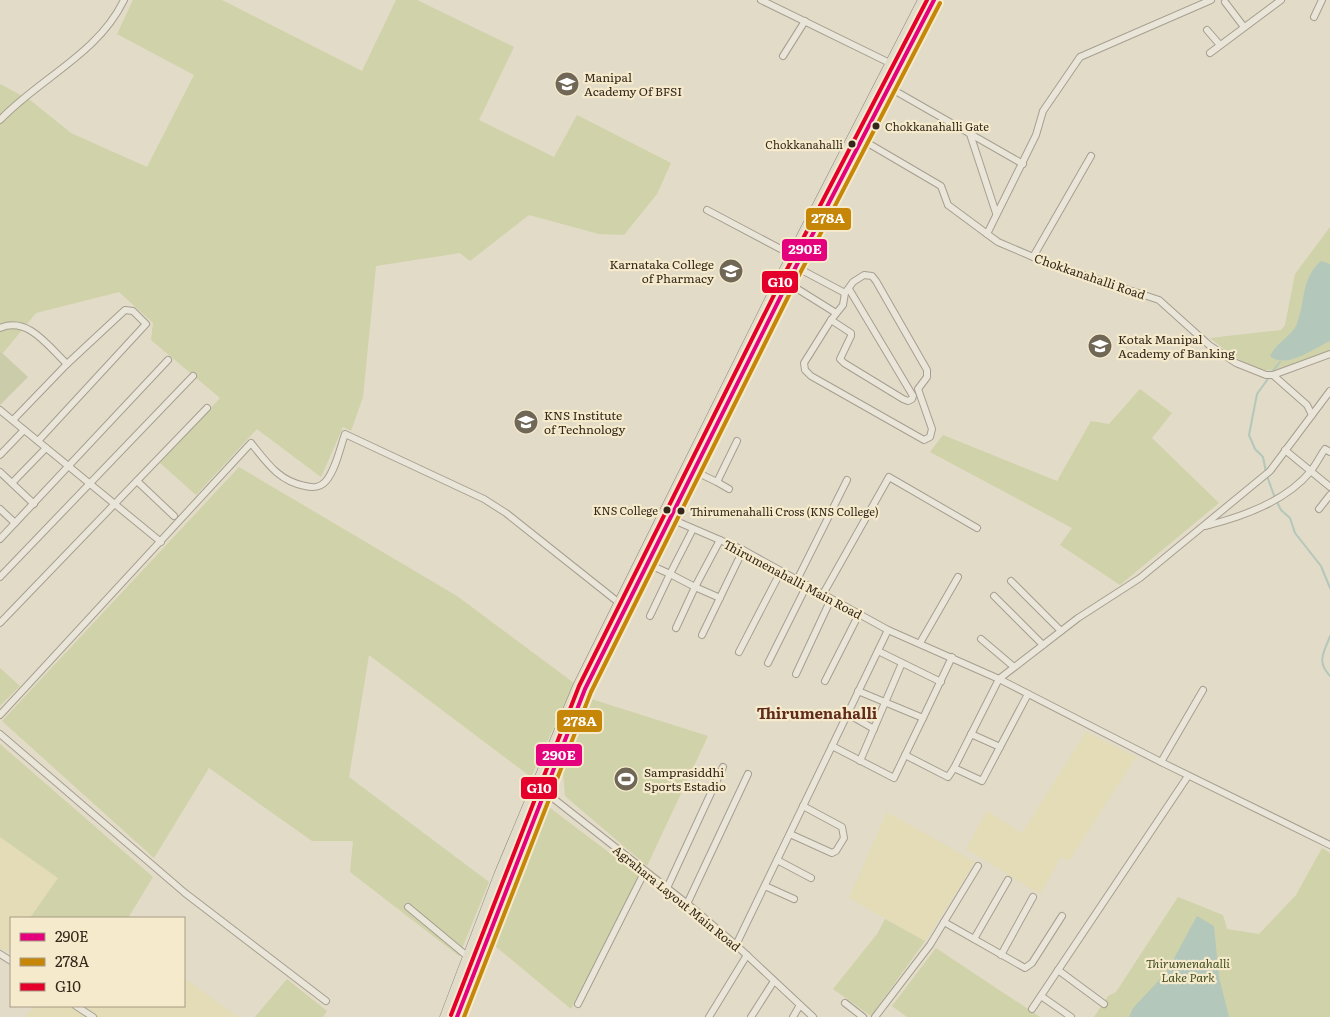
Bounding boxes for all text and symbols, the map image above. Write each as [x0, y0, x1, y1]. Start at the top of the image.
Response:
place label: Manipal Academy Of BFSI [584, 68, 682, 100]
school or university icon: Manipal Academy Of BFSI [554, 71, 580, 97]
place label: Chokkanahalli Gate [885, 118, 989, 134]
marker: Chokkanahalli Gate [871, 121, 881, 131]
place label: Chokkanahalli [765, 136, 843, 152]
marker: Chokkanahalli [847, 139, 857, 149]
line badge: 278A [805, 207, 852, 231]
text: 278A [811, 207, 845, 227]
line badge: 290E [781, 238, 828, 262]
text: 290E [788, 238, 822, 258]
street label: Chokkanahalli Road [1032, 249, 1149, 304]
place label: Karnataka College of Pharmacy [610, 255, 714, 287]
school or university icon: Karnataka College of Pharmacy [718, 258, 744, 284]
line badge: G10 [761, 270, 799, 294]
text: G10 [767, 271, 793, 291]
place label: Kotak Manipal Academy of Banking [1118, 330, 1235, 362]
school or university icon: Kotak Manipal Academy of Banking [1087, 333, 1113, 359]
place label: KNS Institute of Technology [544, 406, 625, 438]
school or university icon: KNS Institute of Technology [513, 409, 539, 435]
place label: KNS College [593, 502, 658, 518]
place label: Thirumenahalli Cross (KNS College) [690, 503, 879, 519]
marker: KNS College [662, 505, 672, 515]
marker: Thirumenahalli Cross (KNS College) [676, 506, 686, 516]
street label: Thirumenahalli Main Road [720, 535, 866, 624]
district label: Thirumenahalli [757, 701, 878, 724]
line badge: 278A [556, 709, 603, 733]
text: 278A [563, 710, 597, 730]
line badge: 290E [535, 743, 583, 767]
text: 290E [542, 744, 576, 764]
place label: Samprasiddhi Sports Estadio [644, 763, 726, 795]
sports icon: Samprasiddhi Sports Estadio [613, 766, 639, 792]
line badge: G10 [520, 776, 558, 800]
text: G10 [526, 777, 552, 797]
street label: Agrahara Layout Main Road [609, 841, 745, 956]
legend [10, 917, 185, 1007]
text: 290E [55, 924, 89, 947]
text: 278A [55, 949, 89, 972]
park label: Thirumenahalli Lake Park [1146, 954, 1230, 986]
text: G10 [55, 974, 81, 997]

